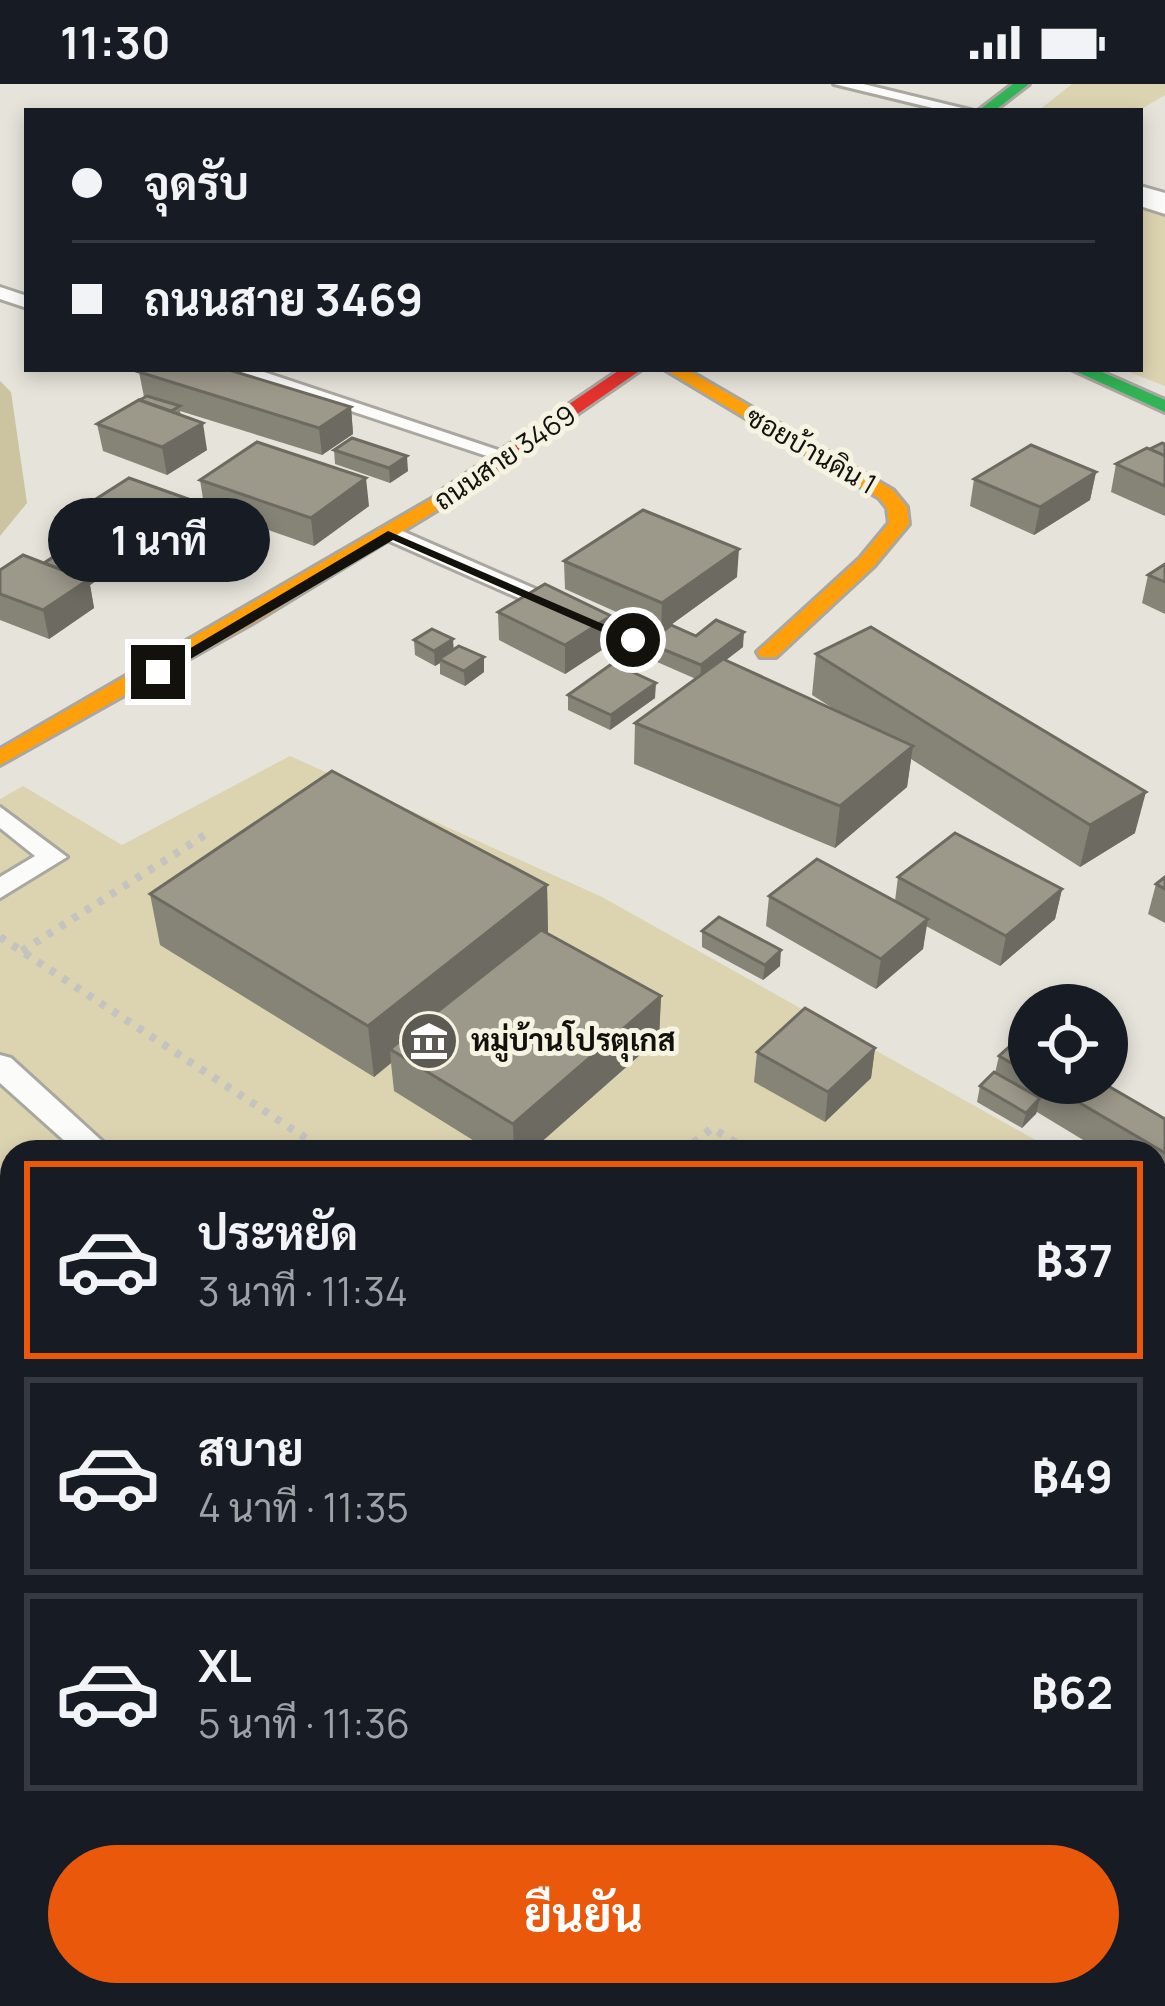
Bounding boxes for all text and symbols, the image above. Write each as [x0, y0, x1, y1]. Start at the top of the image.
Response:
text: 11:30 [60, 11, 171, 73]
text: จุดรับ [144, 152, 249, 214]
text: ถนนสาย 3469 [144, 268, 423, 330]
street label: ถนนสาย 3469 [426, 396, 582, 518]
street label: ซอยบ้านดิน 1 [740, 397, 884, 502]
callout: 1 นาที [47, 498, 269, 582]
text: 1 นาที [111, 513, 207, 567]
route start [606, 613, 660, 667]
route end [131, 645, 185, 699]
map controls [1008, 984, 1128, 1104]
button: locate [1008, 984, 1128, 1104]
museum icon: หมู่บ้านโปรตุเกส [398, 1010, 460, 1072]
place label: หมู่บ้านโปรตุเกส [471, 1019, 675, 1062]
text: ประหยัด [198, 1202, 358, 1264]
icon: car [54, 1206, 162, 1314]
text: ฿37 [1036, 1229, 1113, 1291]
text: 3 นาที · 11:34 [198, 1264, 408, 1318]
text: สบาย [198, 1418, 304, 1480]
icon: car [54, 1422, 162, 1530]
text: ฿49 [1032, 1445, 1113, 1507]
text: 4 นาที · 11:35 [198, 1480, 409, 1534]
text: XL [198, 1634, 252, 1696]
icon: car [54, 1638, 162, 1746]
text: ฿62 [1031, 1661, 1113, 1723]
text: 5 นาที · 11:36 [198, 1696, 410, 1750]
button: ยืนยัน [48, 1845, 1119, 1983]

